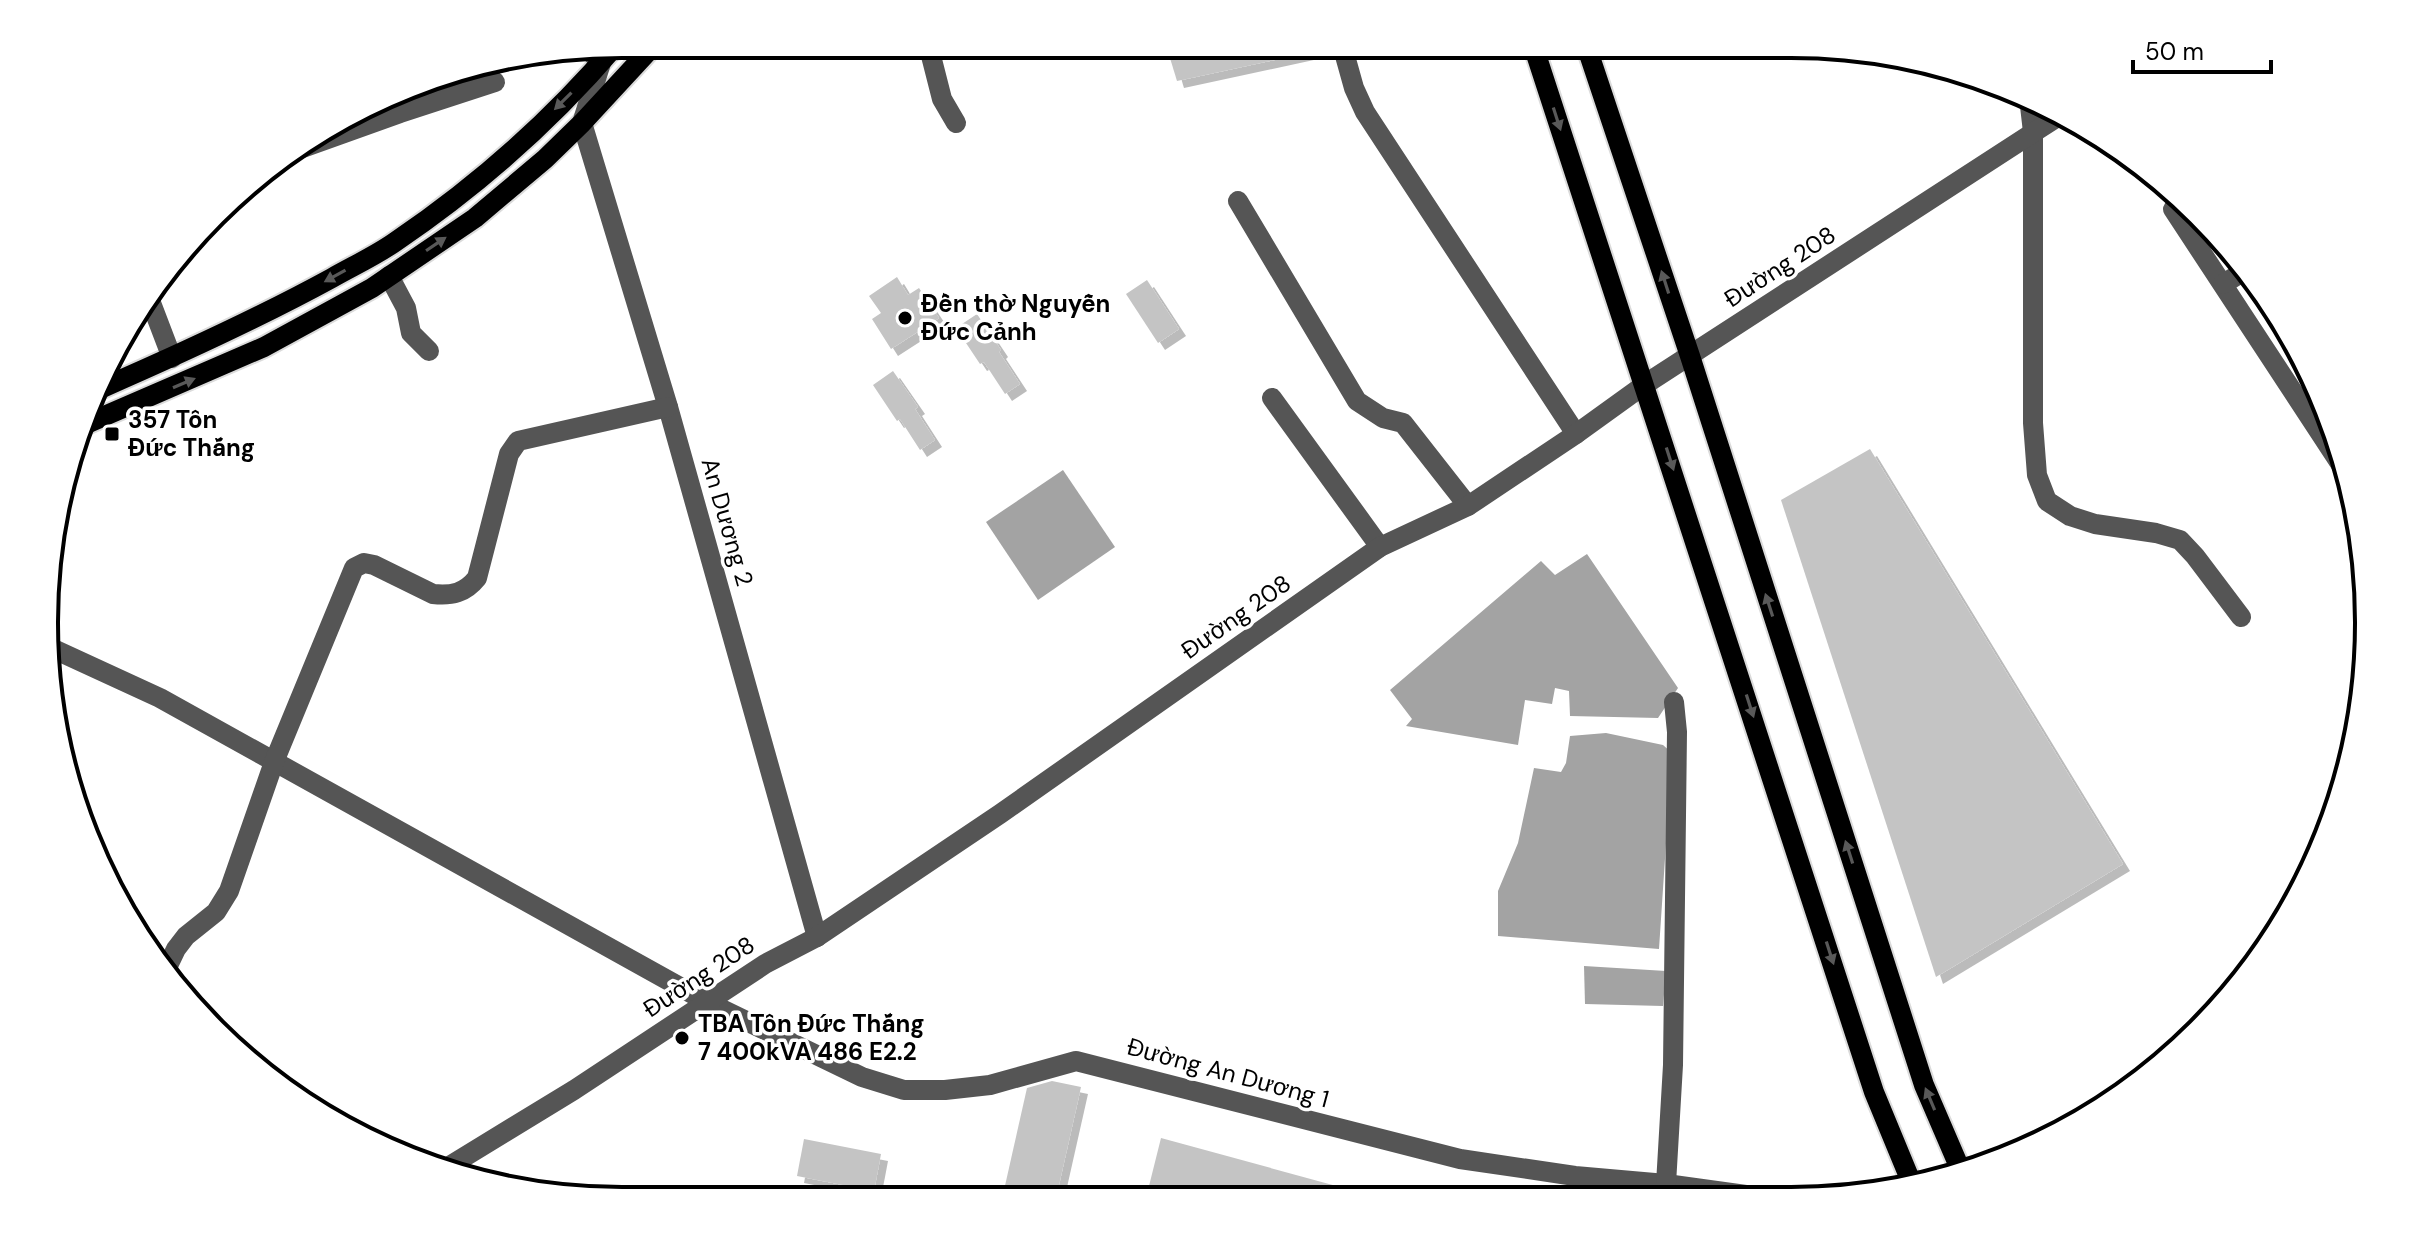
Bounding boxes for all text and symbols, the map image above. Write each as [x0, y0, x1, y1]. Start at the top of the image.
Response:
scale bar [2133, 24, 2271, 74]
text: 50 m [2145, 36, 2204, 67]
one-way arrow [554, 92, 573, 110]
one-way arrow [1552, 107, 1564, 131]
street label: Đường 208 [1718, 219, 1841, 314]
one-way arrow [425, 237, 446, 252]
one-way arrow [324, 269, 346, 283]
one-way arrow [1658, 270, 1670, 294]
place label: Đền thờ Nguyễn Đức Cảnh [921, 288, 1110, 347]
marker: Đền thờ Nguyễn Đức Cảnh [896, 309, 914, 327]
one-way arrow [172, 377, 196, 390]
place label: 357 Tôn Đức Thắng [128, 404, 255, 463]
marker: 357 Tôn Đức Thắng [103, 425, 121, 443]
one-way arrow [1664, 447, 1676, 471]
street label: An Dương 2 [694, 454, 761, 589]
street label: Đường 208 [1175, 567, 1297, 666]
one-way arrow [1762, 592, 1775, 616]
one-way arrow [1744, 694, 1757, 718]
one-way arrow [1842, 840, 1855, 864]
street label: Đường 208 [637, 929, 760, 1024]
one-way arrow [1825, 941, 1837, 965]
place label: TBA Tôn Đức Thắng 7 400kVA 486 E2.2 [698, 1008, 925, 1067]
marker: TBA Tôn Đức Thắng 7 400kVA 486 E2.2 [673, 1029, 691, 1047]
street label: Đường An Dương 1 [1124, 1031, 1333, 1114]
one-way arrow [1924, 1087, 1937, 1111]

